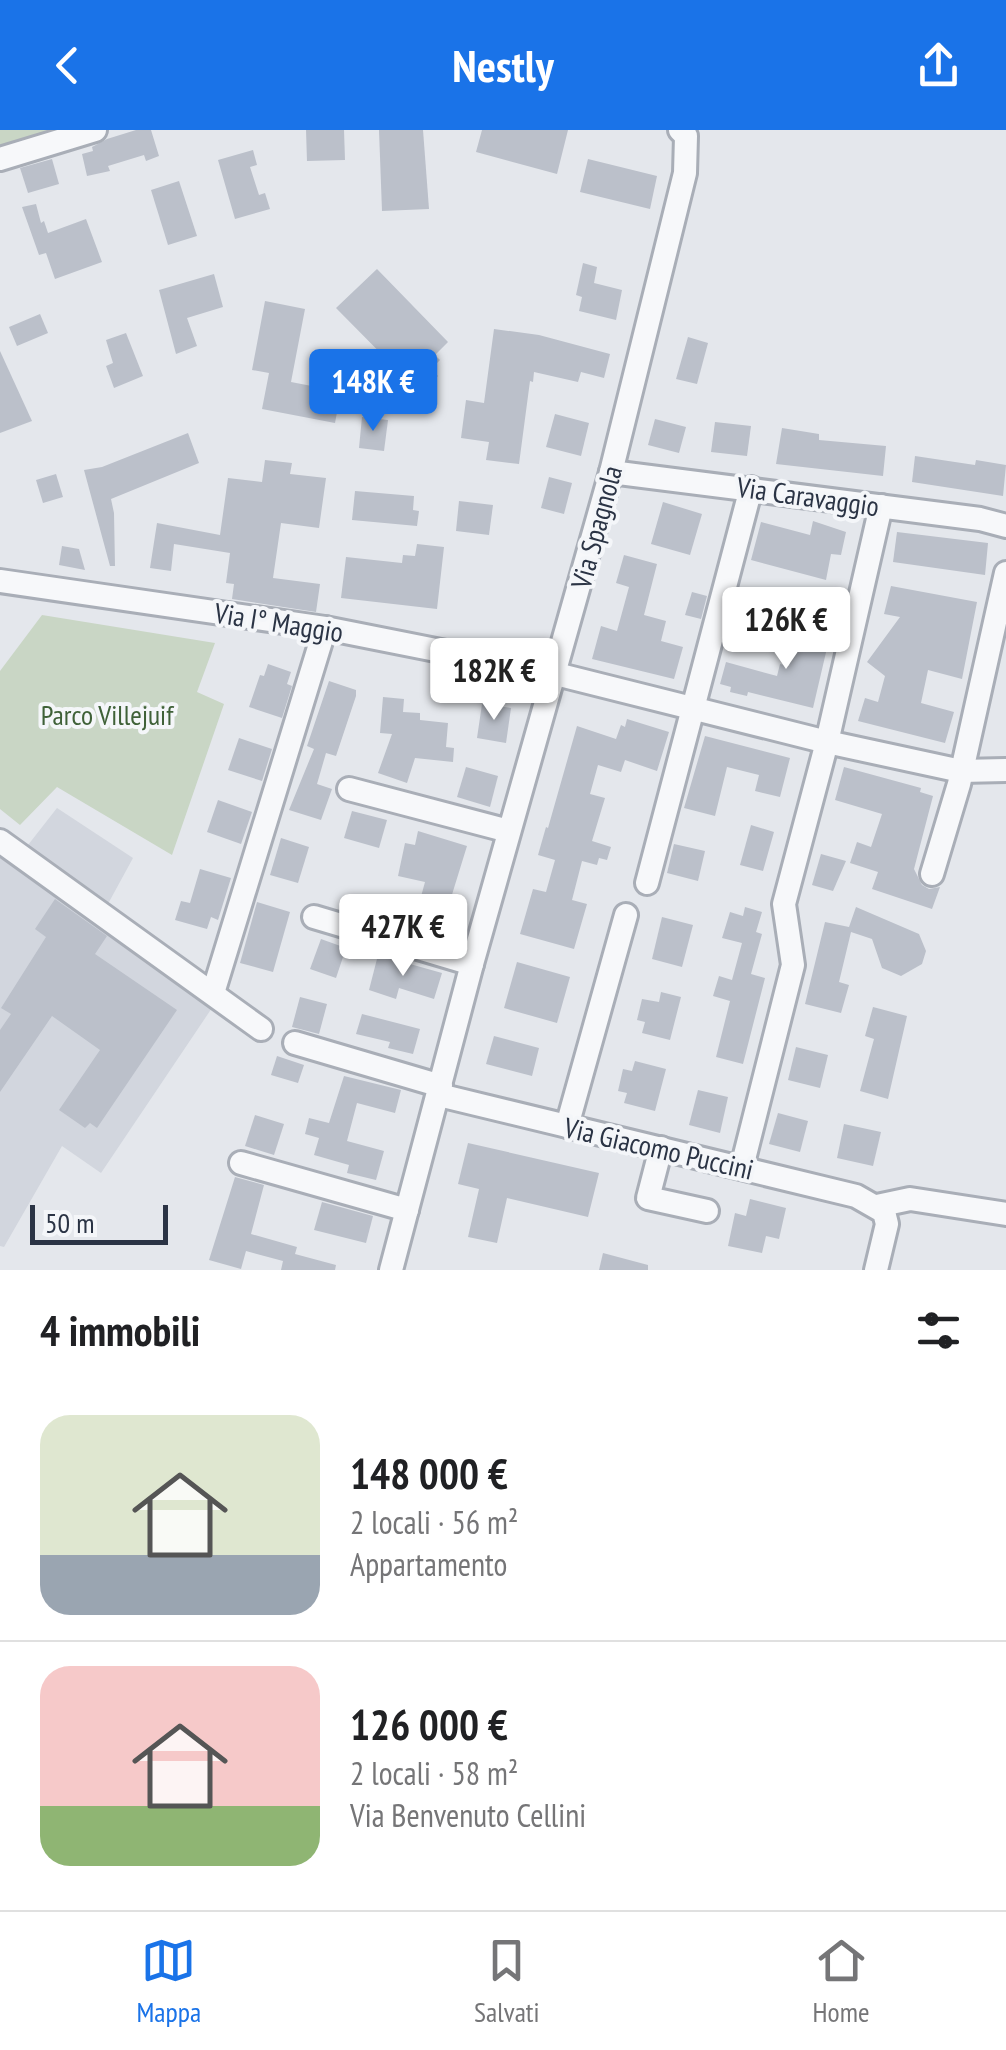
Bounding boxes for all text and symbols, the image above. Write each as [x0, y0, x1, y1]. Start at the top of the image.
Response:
text: Nestly [452, 36, 554, 94]
icon: back [40, 38, 95, 93]
icon: share [911, 38, 966, 93]
pin: 148K € [292, 349, 454, 434]
text: 148K € [331, 360, 415, 402]
street label: Via Spagnola [562, 461, 630, 593]
street label: Via Caravaggio [734, 468, 881, 524]
pin: 126K € [705, 587, 867, 672]
street label: Via I° Maggio [211, 593, 346, 650]
text: 126K € [744, 598, 828, 640]
pin: 182K € [413, 638, 575, 723]
text: 182K € [452, 649, 536, 691]
park label: Parco Villejuif [41, 696, 175, 733]
pin: 427K € [322, 894, 484, 979]
text: 427K € [361, 905, 445, 947]
street label: Via Giacomo Puccini [560, 1108, 757, 1188]
scale bar [30, 1200, 168, 1244]
text: 50 m [45, 1204, 94, 1241]
text: 4 immobili [40, 1303, 200, 1358]
icon: filters [911, 1303, 966, 1358]
text: 148 000 € [350, 1446, 508, 1501]
icon: home [120, 1455, 240, 1575]
text: 2 locali · 56 m² [350, 1501, 518, 1543]
text: Appartamento [350, 1543, 507, 1585]
text: 126 000 € [350, 1697, 508, 1752]
icon: home [120, 1706, 240, 1826]
text: 2 locali · 58 m² [350, 1752, 518, 1794]
text: Via Benvenuto Cellini [350, 1794, 586, 1836]
tab: Mappa [136, 1933, 201, 2030]
tab: Salvati [474, 1933, 540, 2030]
tab: Home [813, 1933, 870, 2030]

